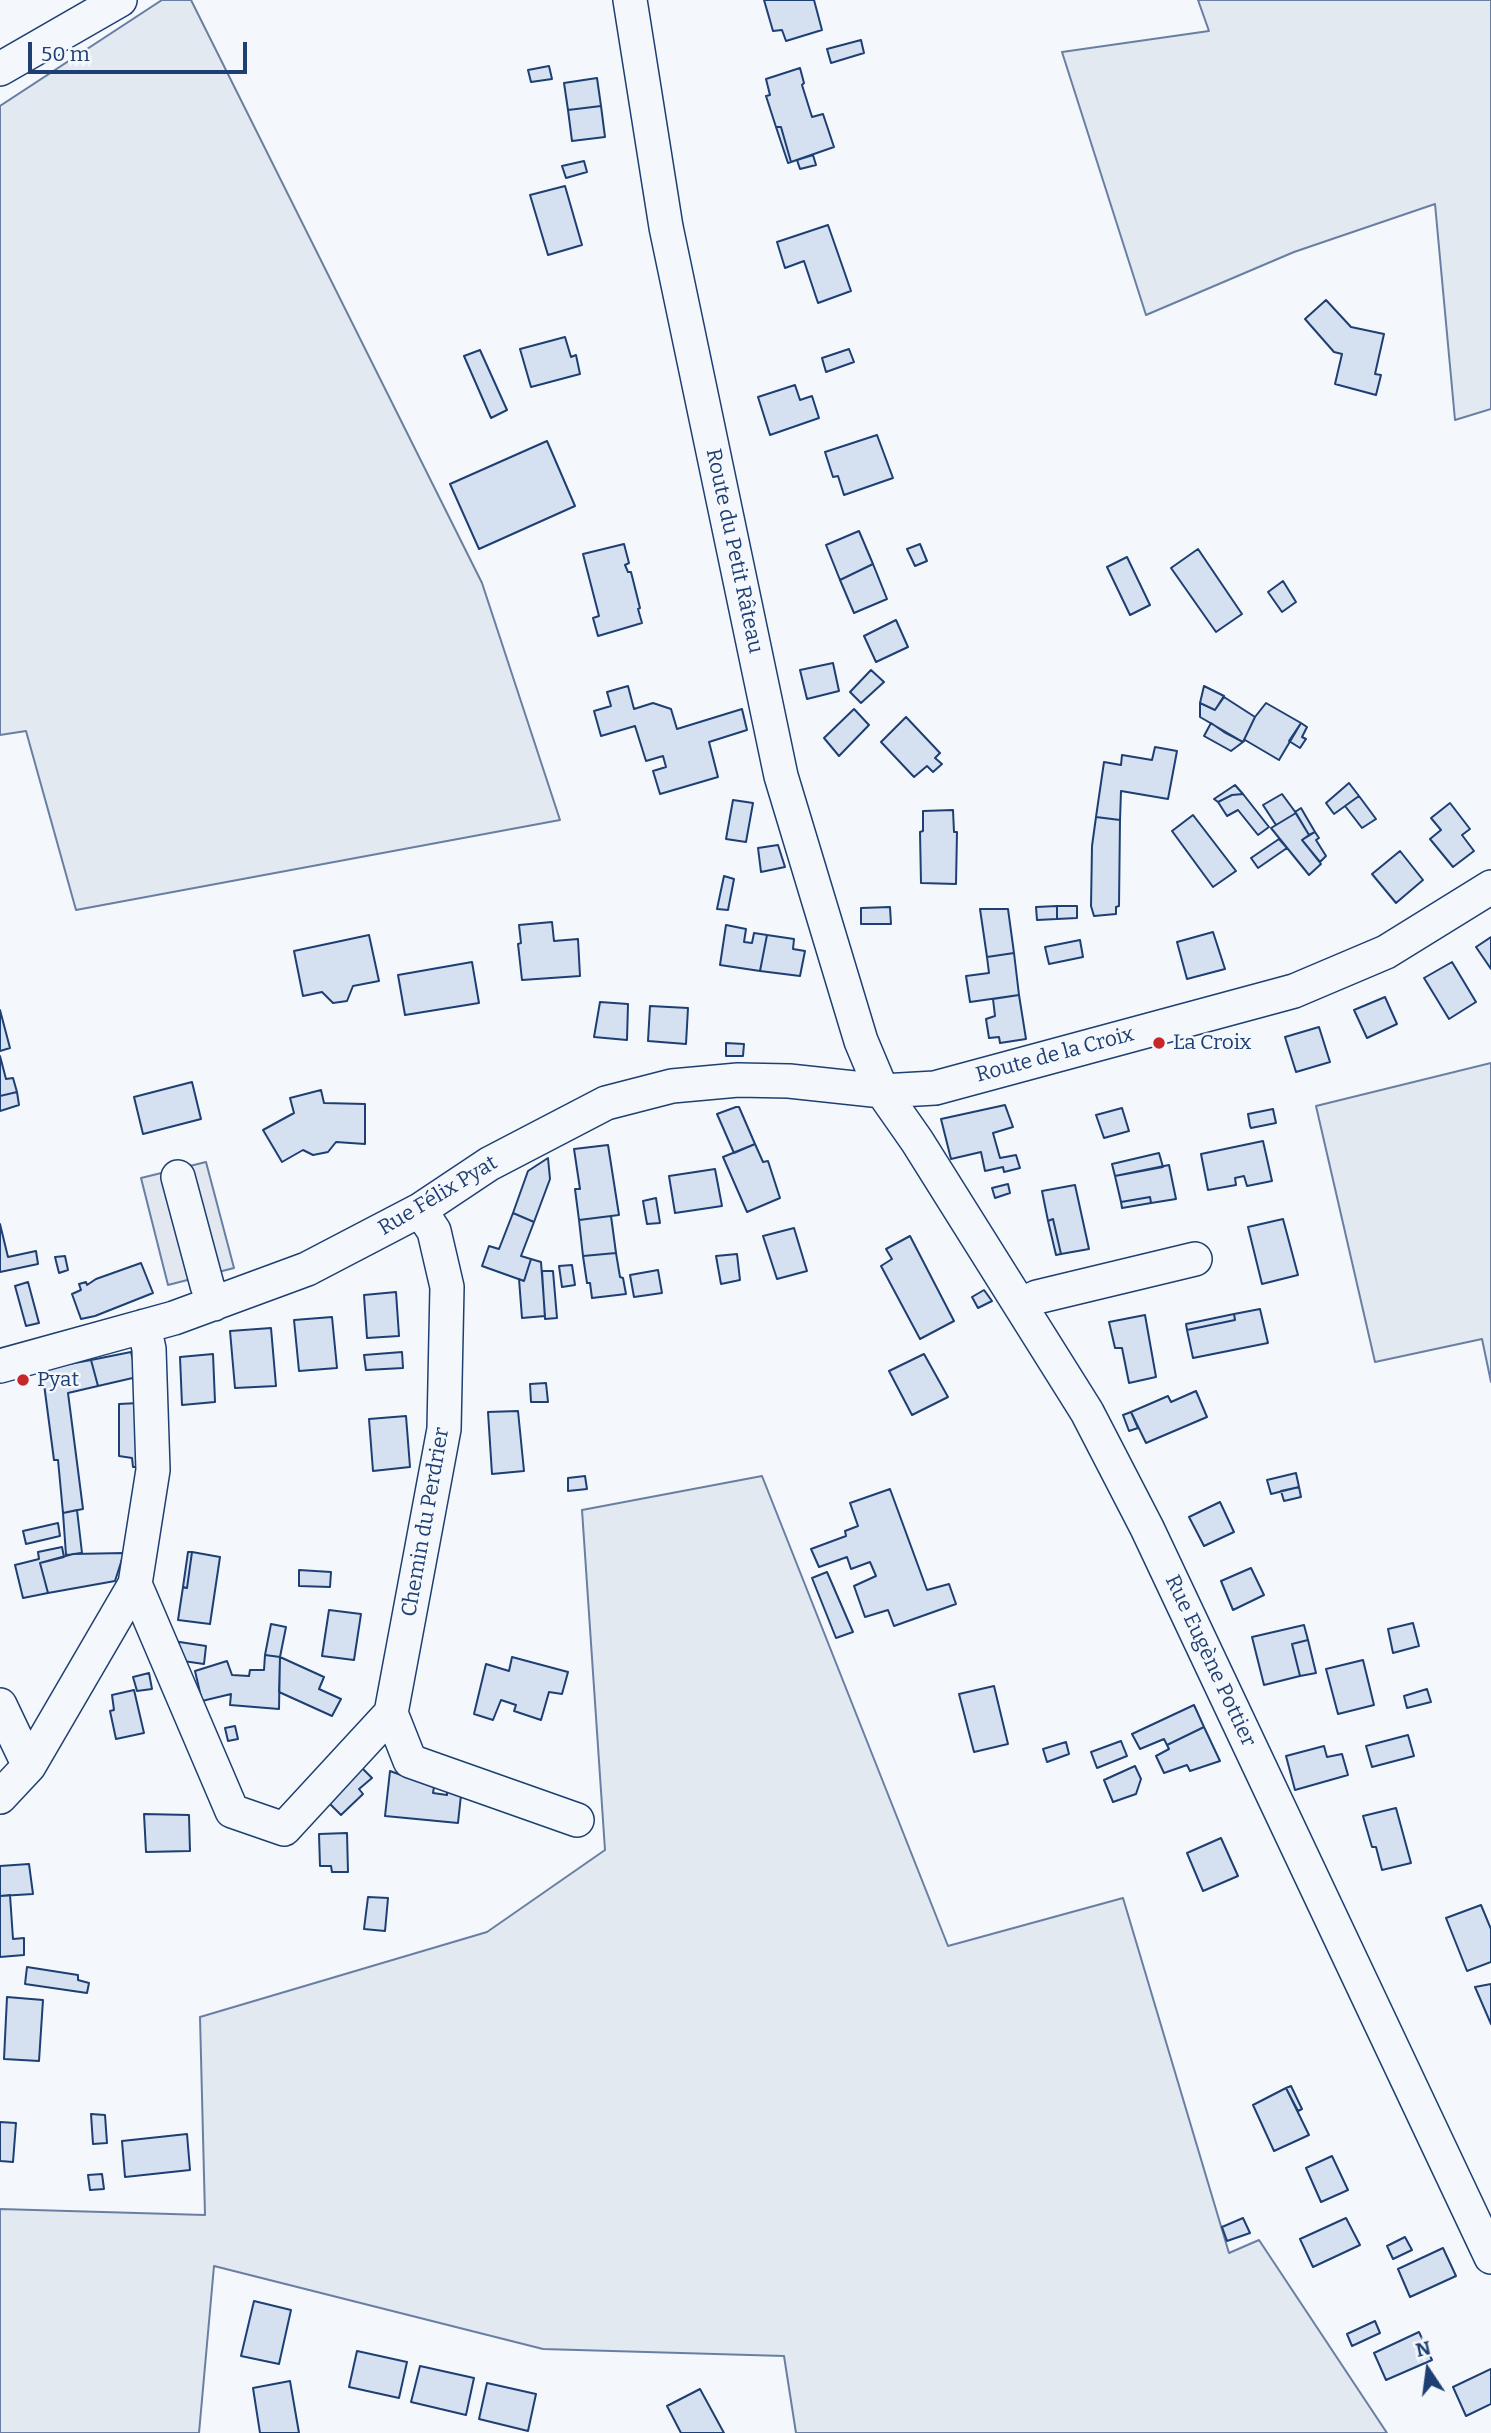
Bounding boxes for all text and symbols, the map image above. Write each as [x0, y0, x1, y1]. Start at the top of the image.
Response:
scale bar [32, 28, 250, 72]
text: 50 m [41, 41, 90, 67]
street label: Route du Petit Râteau [700, 446, 768, 656]
street label: Route de la Croix [973, 1022, 1137, 1088]
place label: La Croix [1173, 1030, 1251, 1056]
marker: La Croix [1151, 1035, 1167, 1051]
street label: Rue Félix Pyat [374, 1151, 502, 1241]
place label: Pyat [37, 1367, 79, 1393]
marker: Pyat [15, 1372, 31, 1388]
street label: Chemin du Perdrier [397, 1425, 455, 1619]
street label: Rue Eugène Pottier [1159, 1571, 1261, 1751]
north arrow [1393, 2335, 1463, 2405]
text: N [1413, 2336, 1433, 2362]

